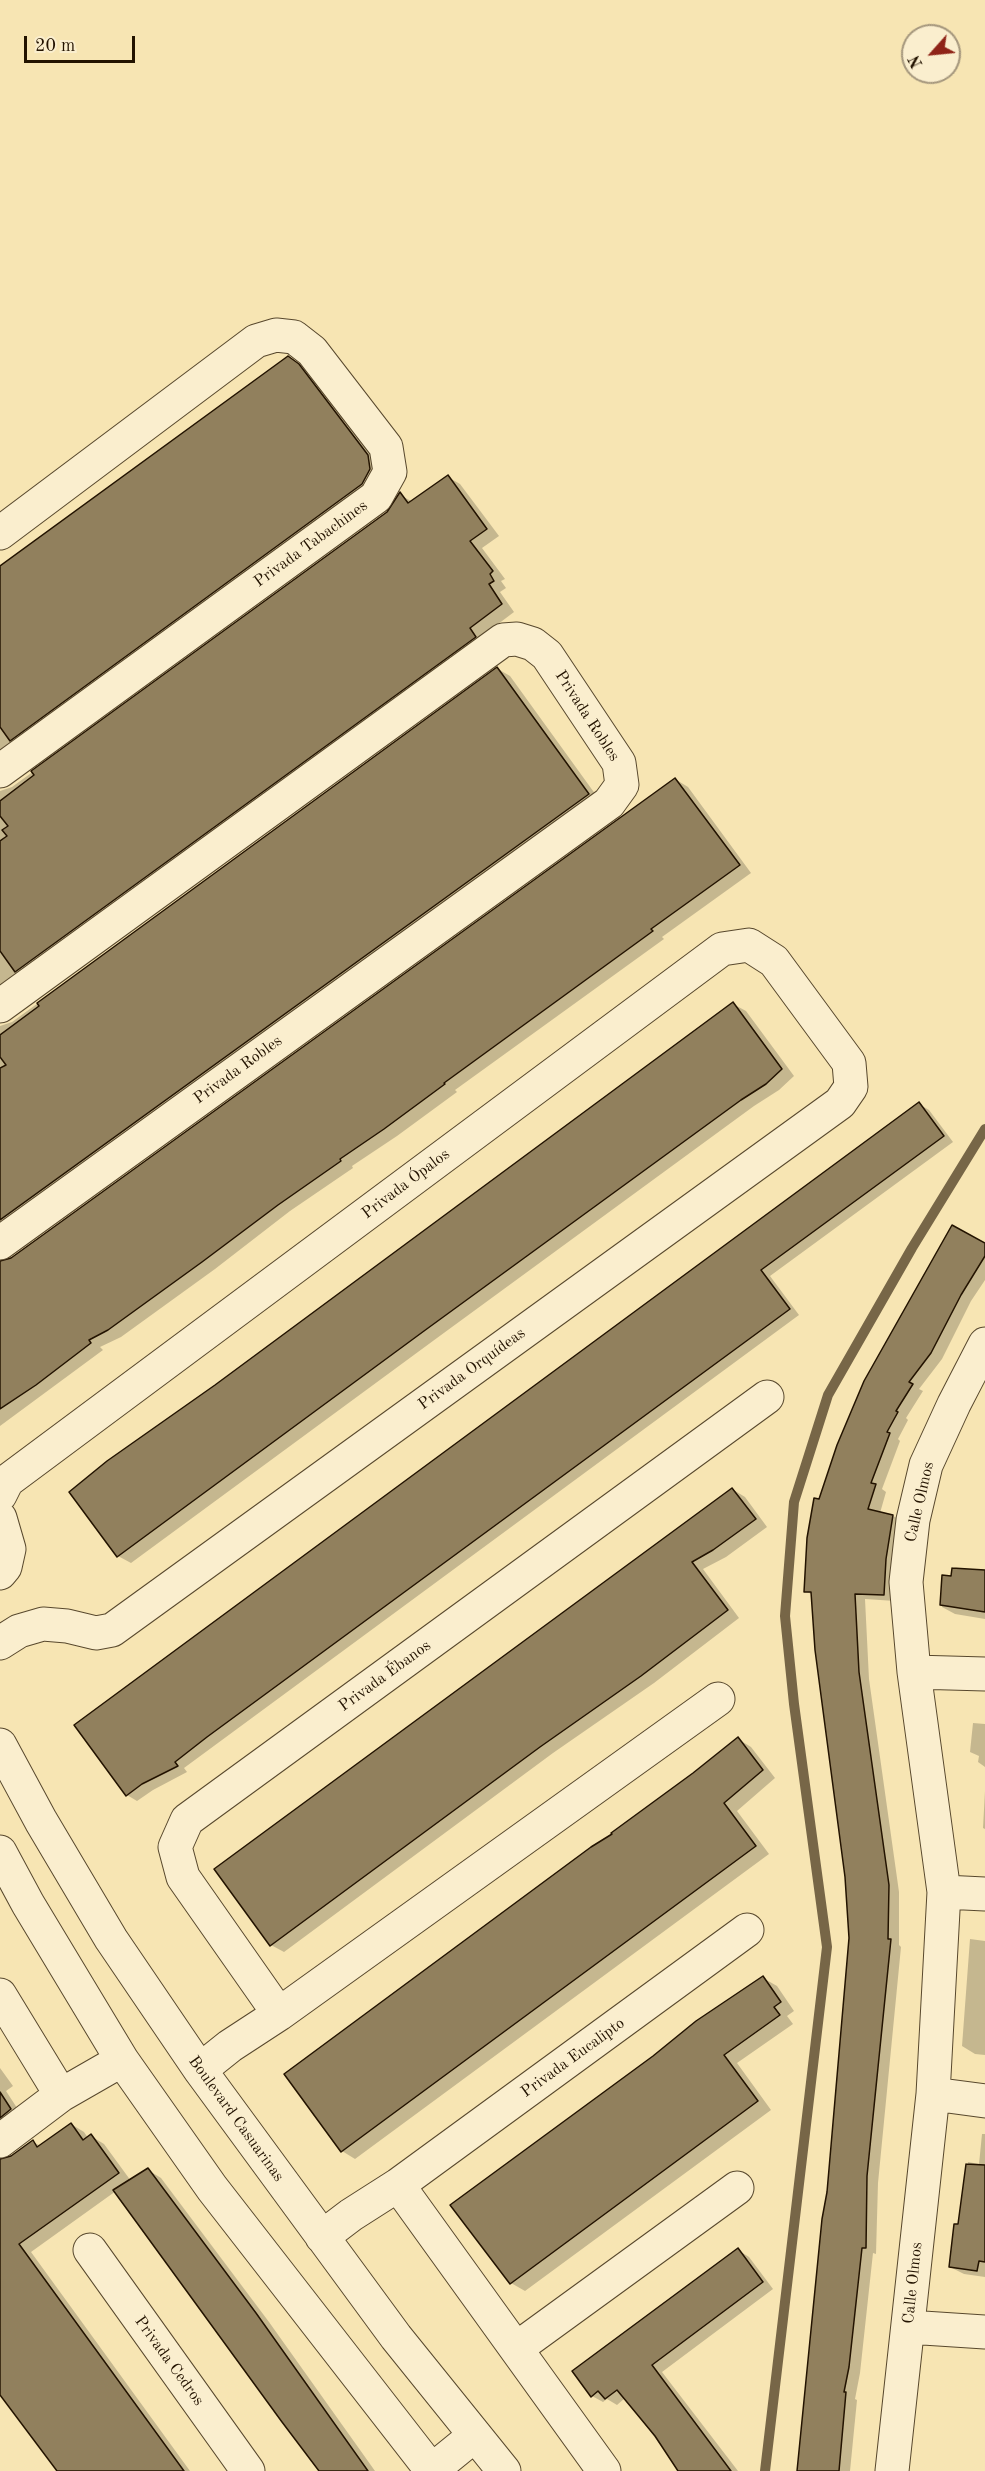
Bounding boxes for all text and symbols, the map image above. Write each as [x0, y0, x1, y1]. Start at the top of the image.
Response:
scale bar [27, 24, 138, 62]
north arrow [901, 24, 961, 84]
text: 20 m [35, 37, 75, 55]
text: N [907, 52, 927, 70]
street label: Privada Tabachines [250, 496, 372, 592]
street label: Privada Robles [550, 667, 624, 765]
street label: Privada Robles [190, 1031, 286, 1109]
street label: Privada Ópalos [358, 1145, 454, 1223]
street label: Privada Orquídeas [415, 1324, 529, 1414]
street label: Calle Olmos [901, 1460, 939, 1544]
street label: Privada Ébanos [335, 1636, 435, 1716]
street label: Privada Eucalipto [517, 2014, 629, 2102]
street label: Boulevard Casuarinas [184, 2052, 288, 2186]
street label: Calle Olmos [899, 2241, 927, 2325]
street label: Privada Cedros [130, 2312, 208, 2410]

